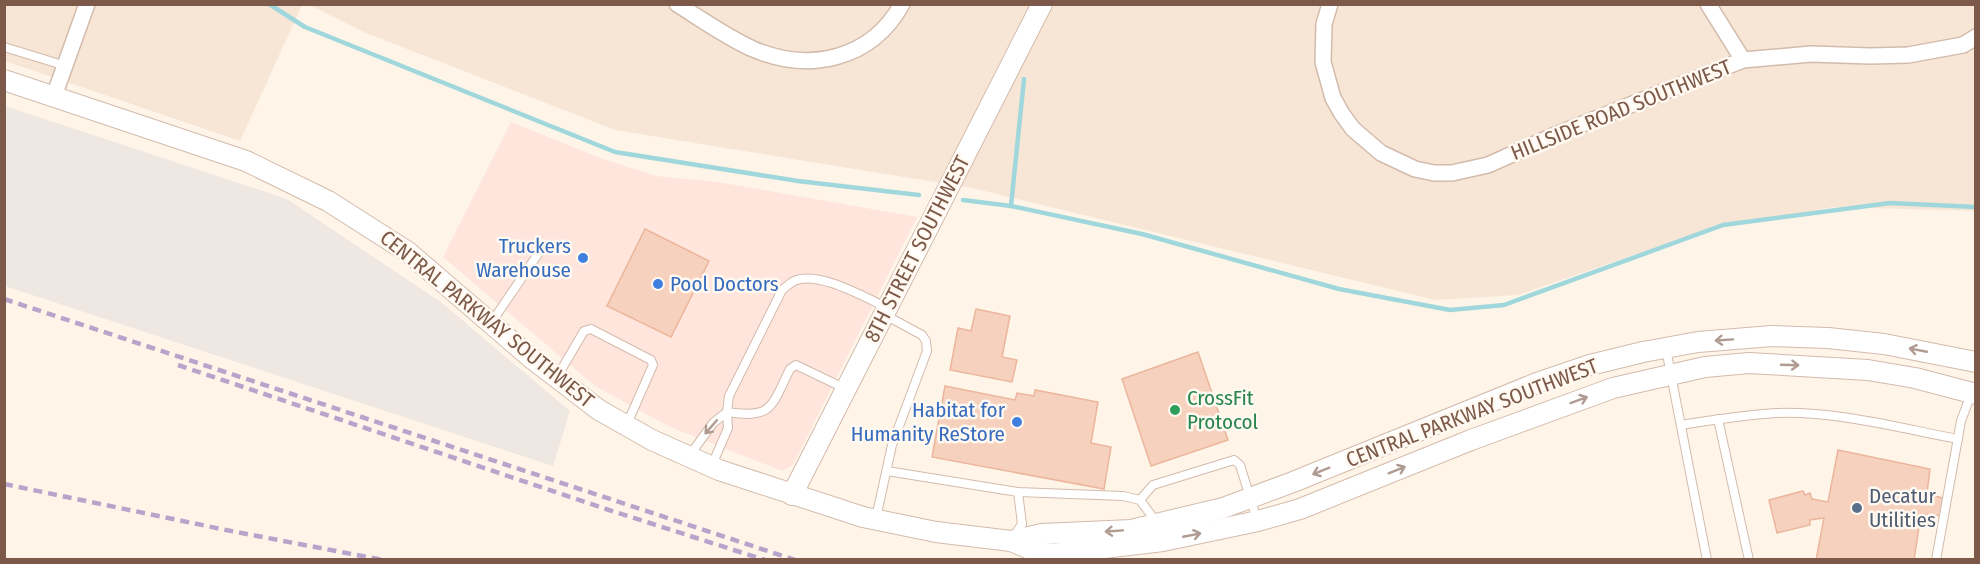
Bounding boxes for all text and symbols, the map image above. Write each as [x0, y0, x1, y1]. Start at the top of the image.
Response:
street label: HILLSIDE ROAD SOUTHWEST [1507, 54, 1735, 166]
street label: 8TH STREET SOUTHWEST [859, 151, 976, 347]
street label: CENTRAL PARKWAY SOUTHWEST [375, 225, 599, 413]
place label: Truckers Warehouse [476, 233, 571, 283]
marker: Truckers Warehouse [576, 251, 590, 265]
place label: Pool Doctors [670, 271, 779, 297]
marker: Pool Doctors [651, 277, 665, 291]
one-way arrow [1715, 335, 1735, 346]
one-way arrow [1909, 344, 1928, 355]
street label: CENTRAL PARKWAY SOUTHWEST [1342, 353, 1602, 473]
one-way arrow [1780, 359, 1800, 370]
place label: CrossFit Protocol [1187, 385, 1259, 435]
one-way arrow [1569, 394, 1588, 405]
place label: Habitat for Humanity ReStore [851, 397, 1006, 447]
marker: CrossFit Protocol [1168, 403, 1182, 417]
marker: Habitat for Humanity ReStore [1010, 415, 1024, 429]
one-way arrow [705, 418, 719, 434]
one-way arrow [1387, 464, 1406, 475]
one-way arrow [1312, 466, 1330, 477]
place label: Decatur Utilities [1869, 483, 1936, 533]
marker: Decatur Utilities [1850, 501, 1864, 515]
one-way arrow [1105, 525, 1125, 536]
one-way arrow [1181, 529, 1201, 540]

